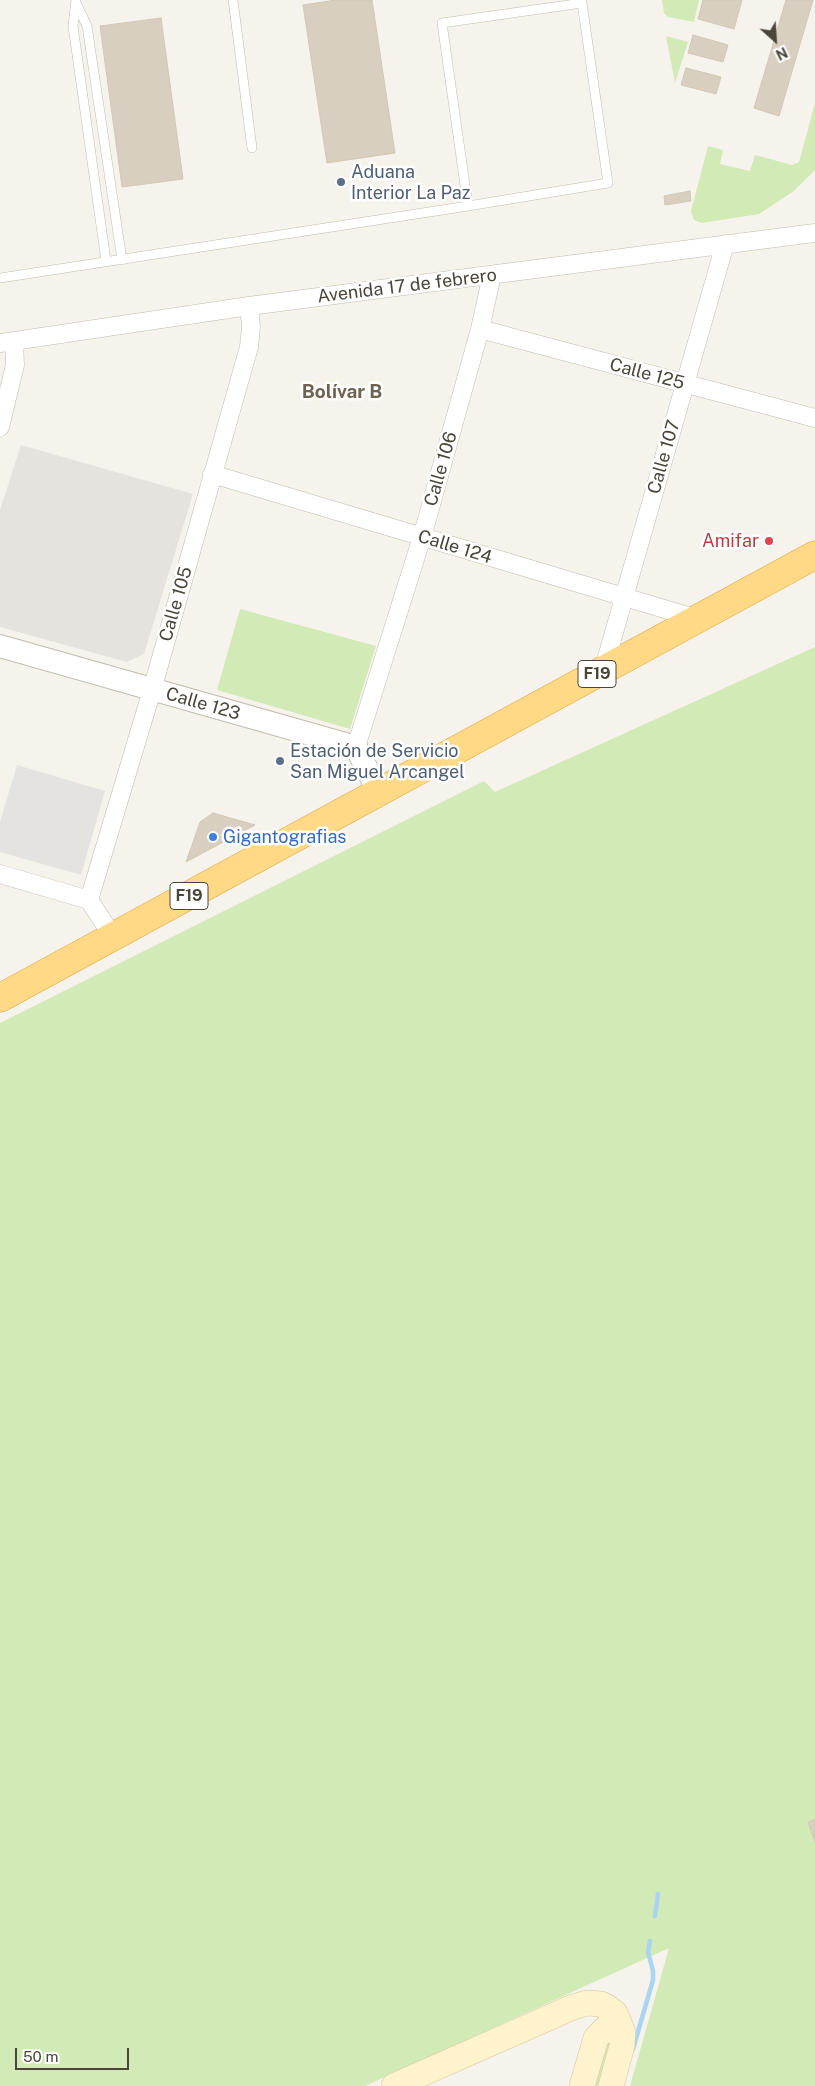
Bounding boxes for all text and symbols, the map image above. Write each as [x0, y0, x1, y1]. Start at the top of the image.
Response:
north arrow [750, 15, 800, 65]
text: N [773, 44, 790, 63]
place label: Aduana Interior La Paz [351, 161, 470, 203]
marker: Aduana Interior La Paz [335, 176, 347, 188]
street label: Avenida 17 de febrero [316, 264, 498, 308]
street label: Calle 125 [607, 354, 687, 394]
district label: Bolívar B [302, 381, 382, 403]
street label: Calle 107 [643, 418, 685, 496]
street label: Calle 106 [420, 429, 462, 509]
street label: Calle 124 [415, 526, 495, 568]
place label: Amifar [702, 530, 759, 552]
marker: Amifar [763, 535, 775, 547]
street label: Calle 105 [155, 564, 197, 644]
road number: F19 [578, 661, 616, 688]
street label: Calle 123 [163, 683, 243, 725]
place label: Estación de Servicio San Miguel Arcangel [290, 740, 465, 782]
marker: Estación de Servicio San Miguel Arcangel [274, 755, 286, 767]
place label: Gigantografias [223, 826, 346, 848]
marker: Gigantografias [207, 831, 219, 843]
road number: F19 [170, 882, 208, 909]
scale bar [18, 2038, 131, 2070]
text: 50 m [23, 2048, 58, 2065]

